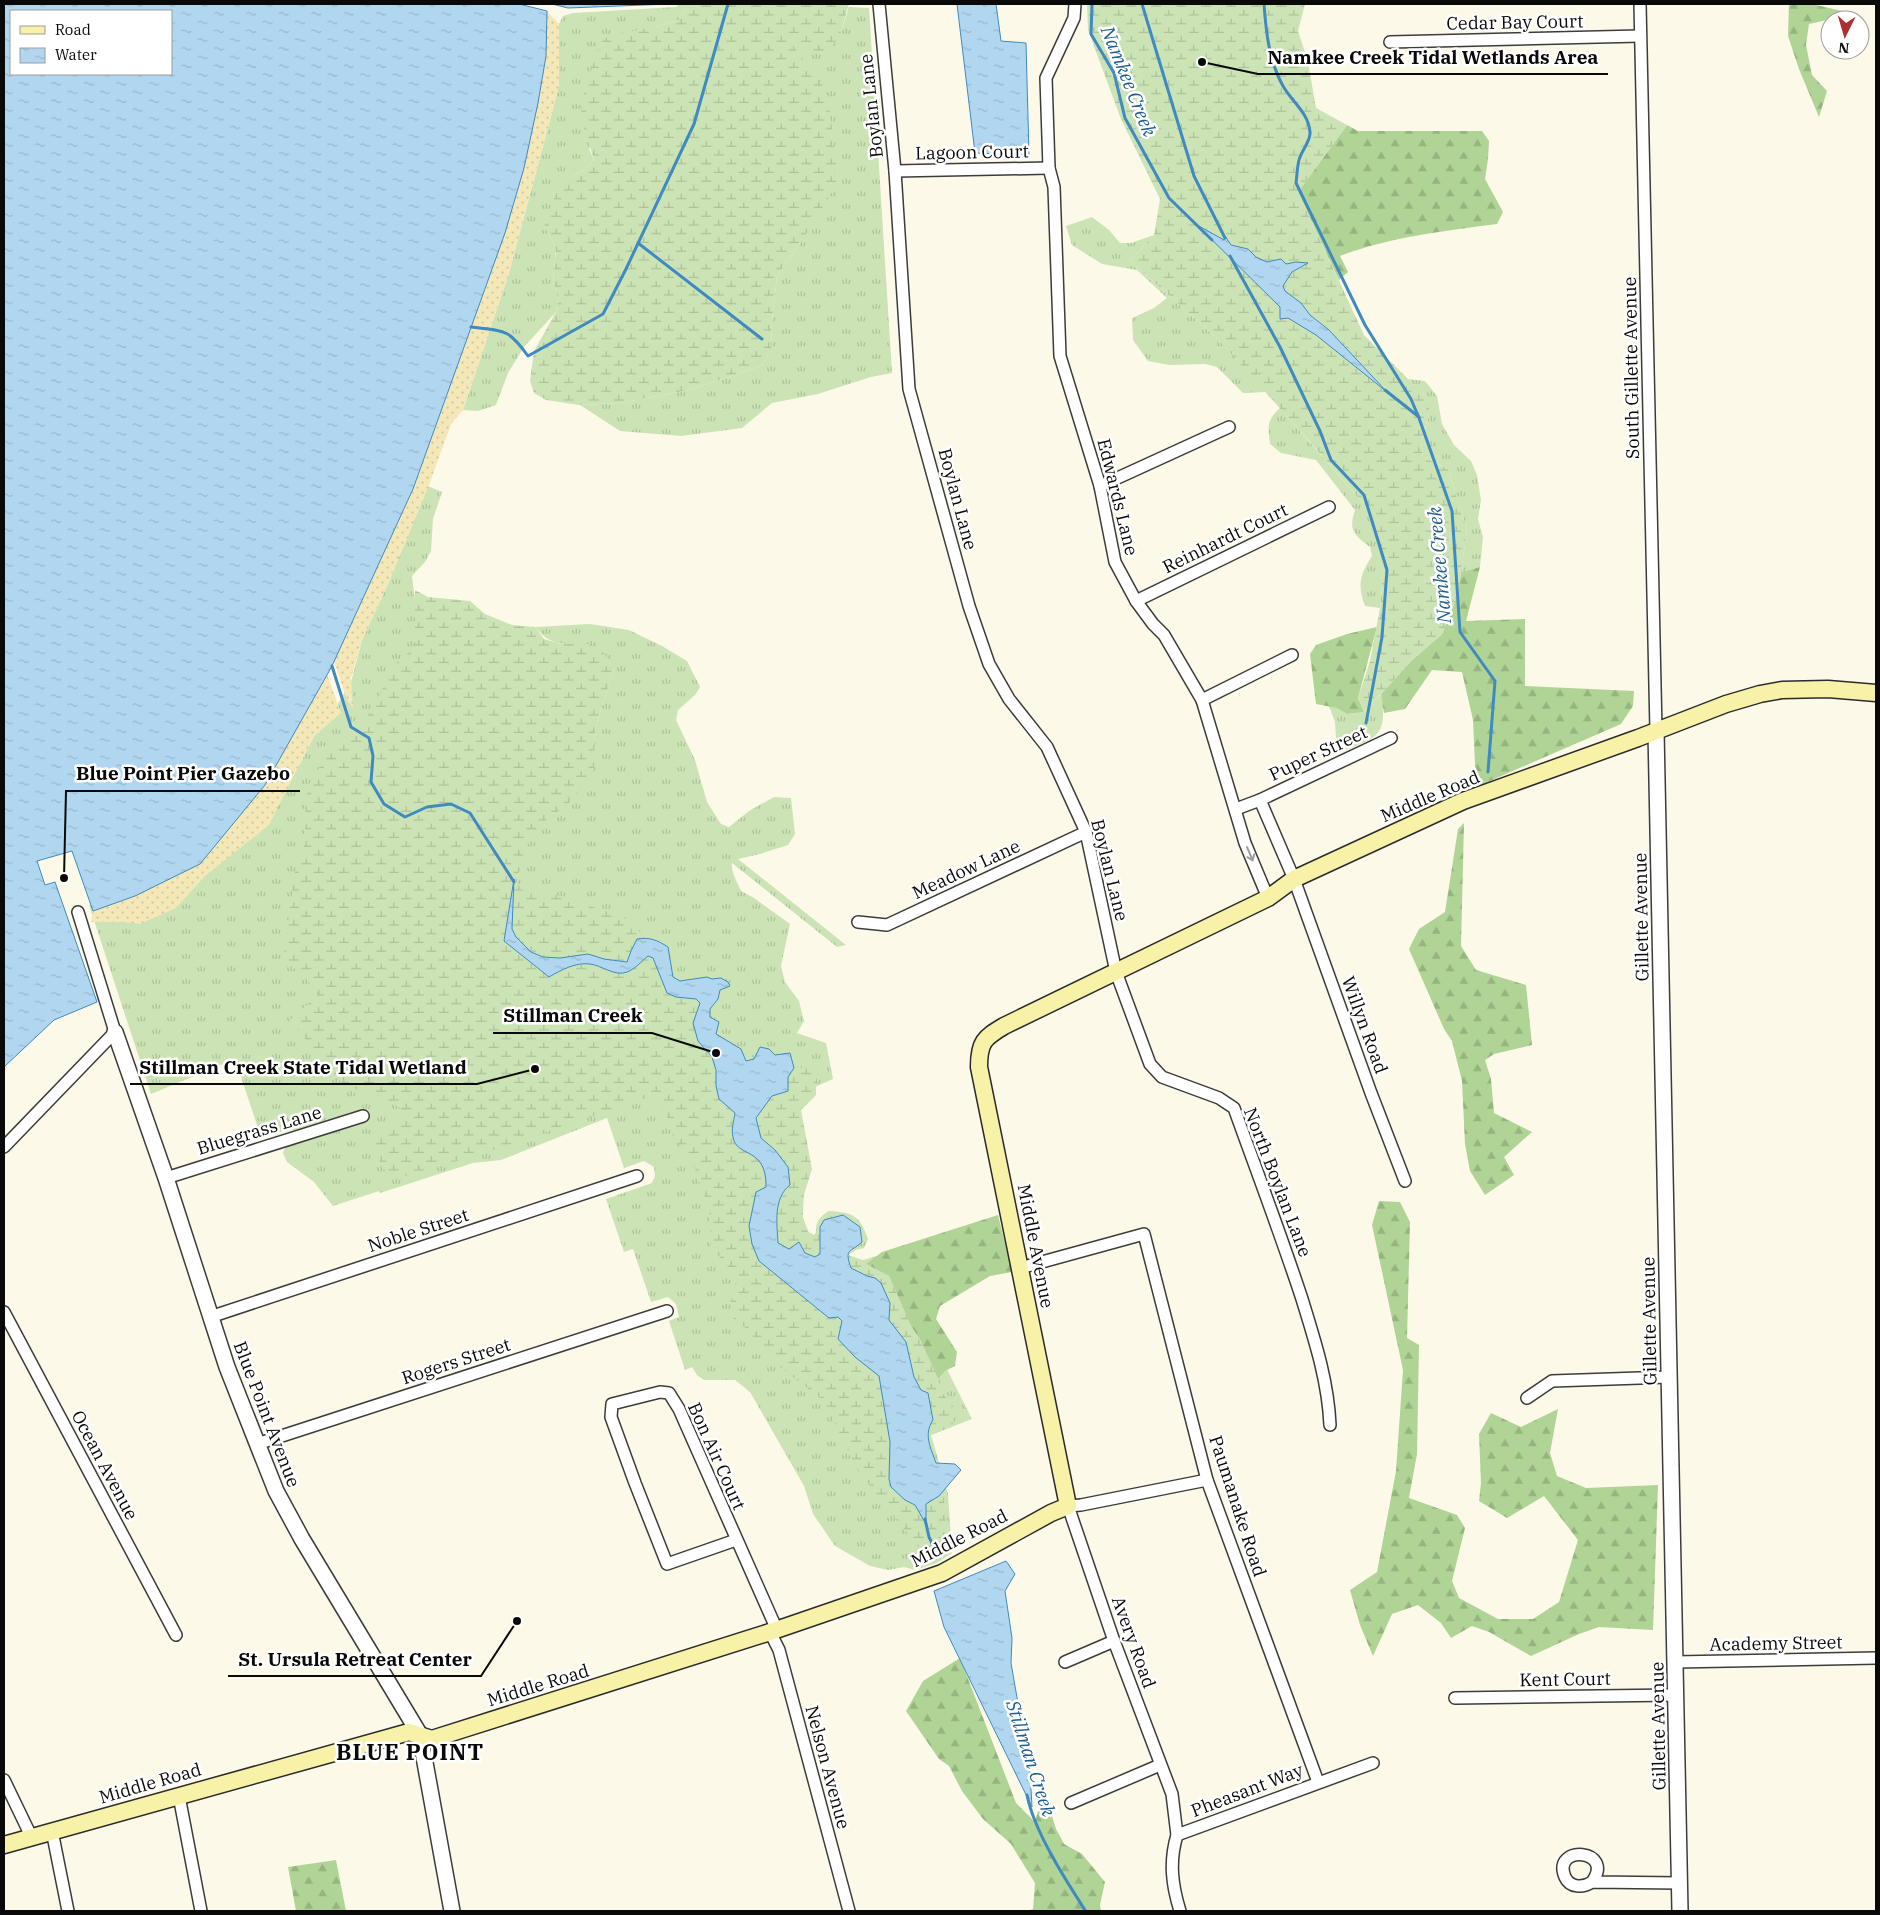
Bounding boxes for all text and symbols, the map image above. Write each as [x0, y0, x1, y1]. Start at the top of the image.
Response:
street label: Cedar Bay Court [1446, 9, 1584, 35]
legend [10, 10, 172, 75]
north arrow [1820, 10, 1870, 60]
text: Road [55, 20, 91, 39]
water label: Namkee Creek [1096, 21, 1162, 141]
text: N [1838, 39, 1850, 57]
callout: Namkee Creek Tidal Wetlands Area [1258, 40, 1608, 74]
text: Water [55, 45, 97, 64]
text: Namkee Creek Tidal Wetlands Area [1268, 45, 1599, 69]
street label: Boylan Lane [854, 53, 888, 159]
street label: Lagoon Court [915, 140, 1029, 164]
street label: South Gillette Avenue [1618, 277, 1644, 459]
street label: Edwards Lane [1092, 436, 1144, 558]
street label: Boylan Lane [933, 446, 983, 552]
street label: Reinhardt Court [1159, 498, 1291, 578]
water label: Namkee Creek [1422, 505, 1456, 625]
street label: Puper Street [1265, 720, 1371, 786]
callout: Blue Point Pier Gazebo [66, 757, 300, 791]
text: Blue Point Pier Gazebo [76, 761, 290, 785]
street label: Middle Road [1377, 765, 1483, 827]
street label: Boylan Lane [1086, 817, 1134, 923]
street label: Meadow Lane [909, 834, 1023, 904]
one-way arrow [1246, 846, 1255, 861]
street label: Gillette Avenue [1628, 852, 1654, 982]
street label: Willyn Road [1337, 973, 1393, 1077]
callout: Stillman Creek [493, 999, 652, 1033]
text: Stillman Creek [503, 1003, 643, 1027]
callout: Stillman Creek State Tidal Wetland [130, 1050, 477, 1084]
text: Stillman Creek State Tidal Wetland [139, 1055, 467, 1079]
street label: Bluegrass Lane [194, 1100, 324, 1160]
street label: North Boylan Lane [1239, 1104, 1317, 1260]
street label: Middle Avenue [1013, 1182, 1059, 1310]
street label: Noble Street [365, 1203, 471, 1257]
street label: Gillette Avenue [1636, 1256, 1662, 1386]
street label: Rogers Street [399, 1333, 513, 1389]
street label: Blue Point Avenue [229, 1338, 305, 1490]
street label: Bon Air Court [683, 1399, 751, 1513]
street label: Ocean Avenue [67, 1406, 143, 1524]
street label: Paumanake Road [1204, 1432, 1272, 1580]
street label: Middle Road [907, 1504, 1011, 1572]
street label: Avery Road [1107, 1593, 1161, 1691]
street label: Academy Street [1709, 1630, 1843, 1656]
callout: St. Ursula Retreat Center [228, 1642, 481, 1676]
text: St. Ursula Retreat Center [238, 1647, 472, 1671]
street label: Middle Road [484, 1659, 592, 1711]
street label: Gillette Avenue [1645, 1661, 1671, 1791]
street label: Kent Court [1519, 1667, 1611, 1691]
water label: Stillman Creek [1001, 1696, 1061, 1820]
street label: Nelson Avenue [800, 1703, 856, 1831]
district label: BLUE POINT [336, 1737, 484, 1766]
street label: Middle Road [96, 1757, 204, 1809]
street label: Pheasant Way [1188, 1758, 1307, 1822]

